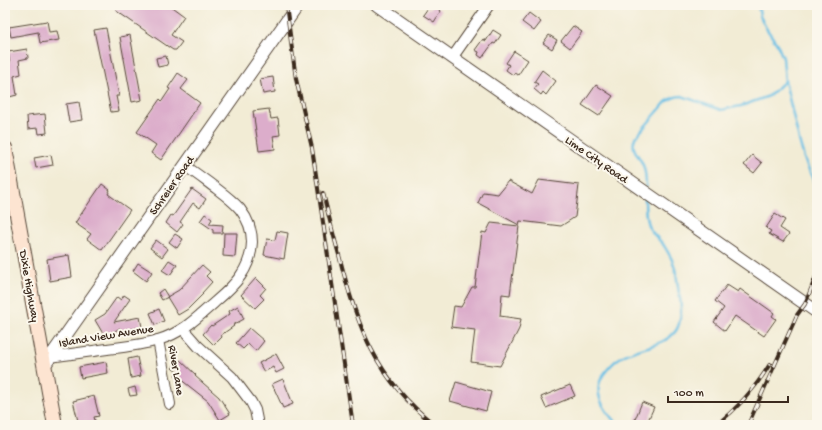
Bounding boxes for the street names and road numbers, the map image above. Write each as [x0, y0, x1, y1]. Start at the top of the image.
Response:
street label: Lime City Road [562, 134, 631, 188]
street label: Schreier Road [147, 153, 199, 218]
street label: Dixie Highway [15, 248, 41, 324]
street label: Island View Avenue [58, 322, 156, 351]
street label: River Lane [164, 344, 186, 397]

